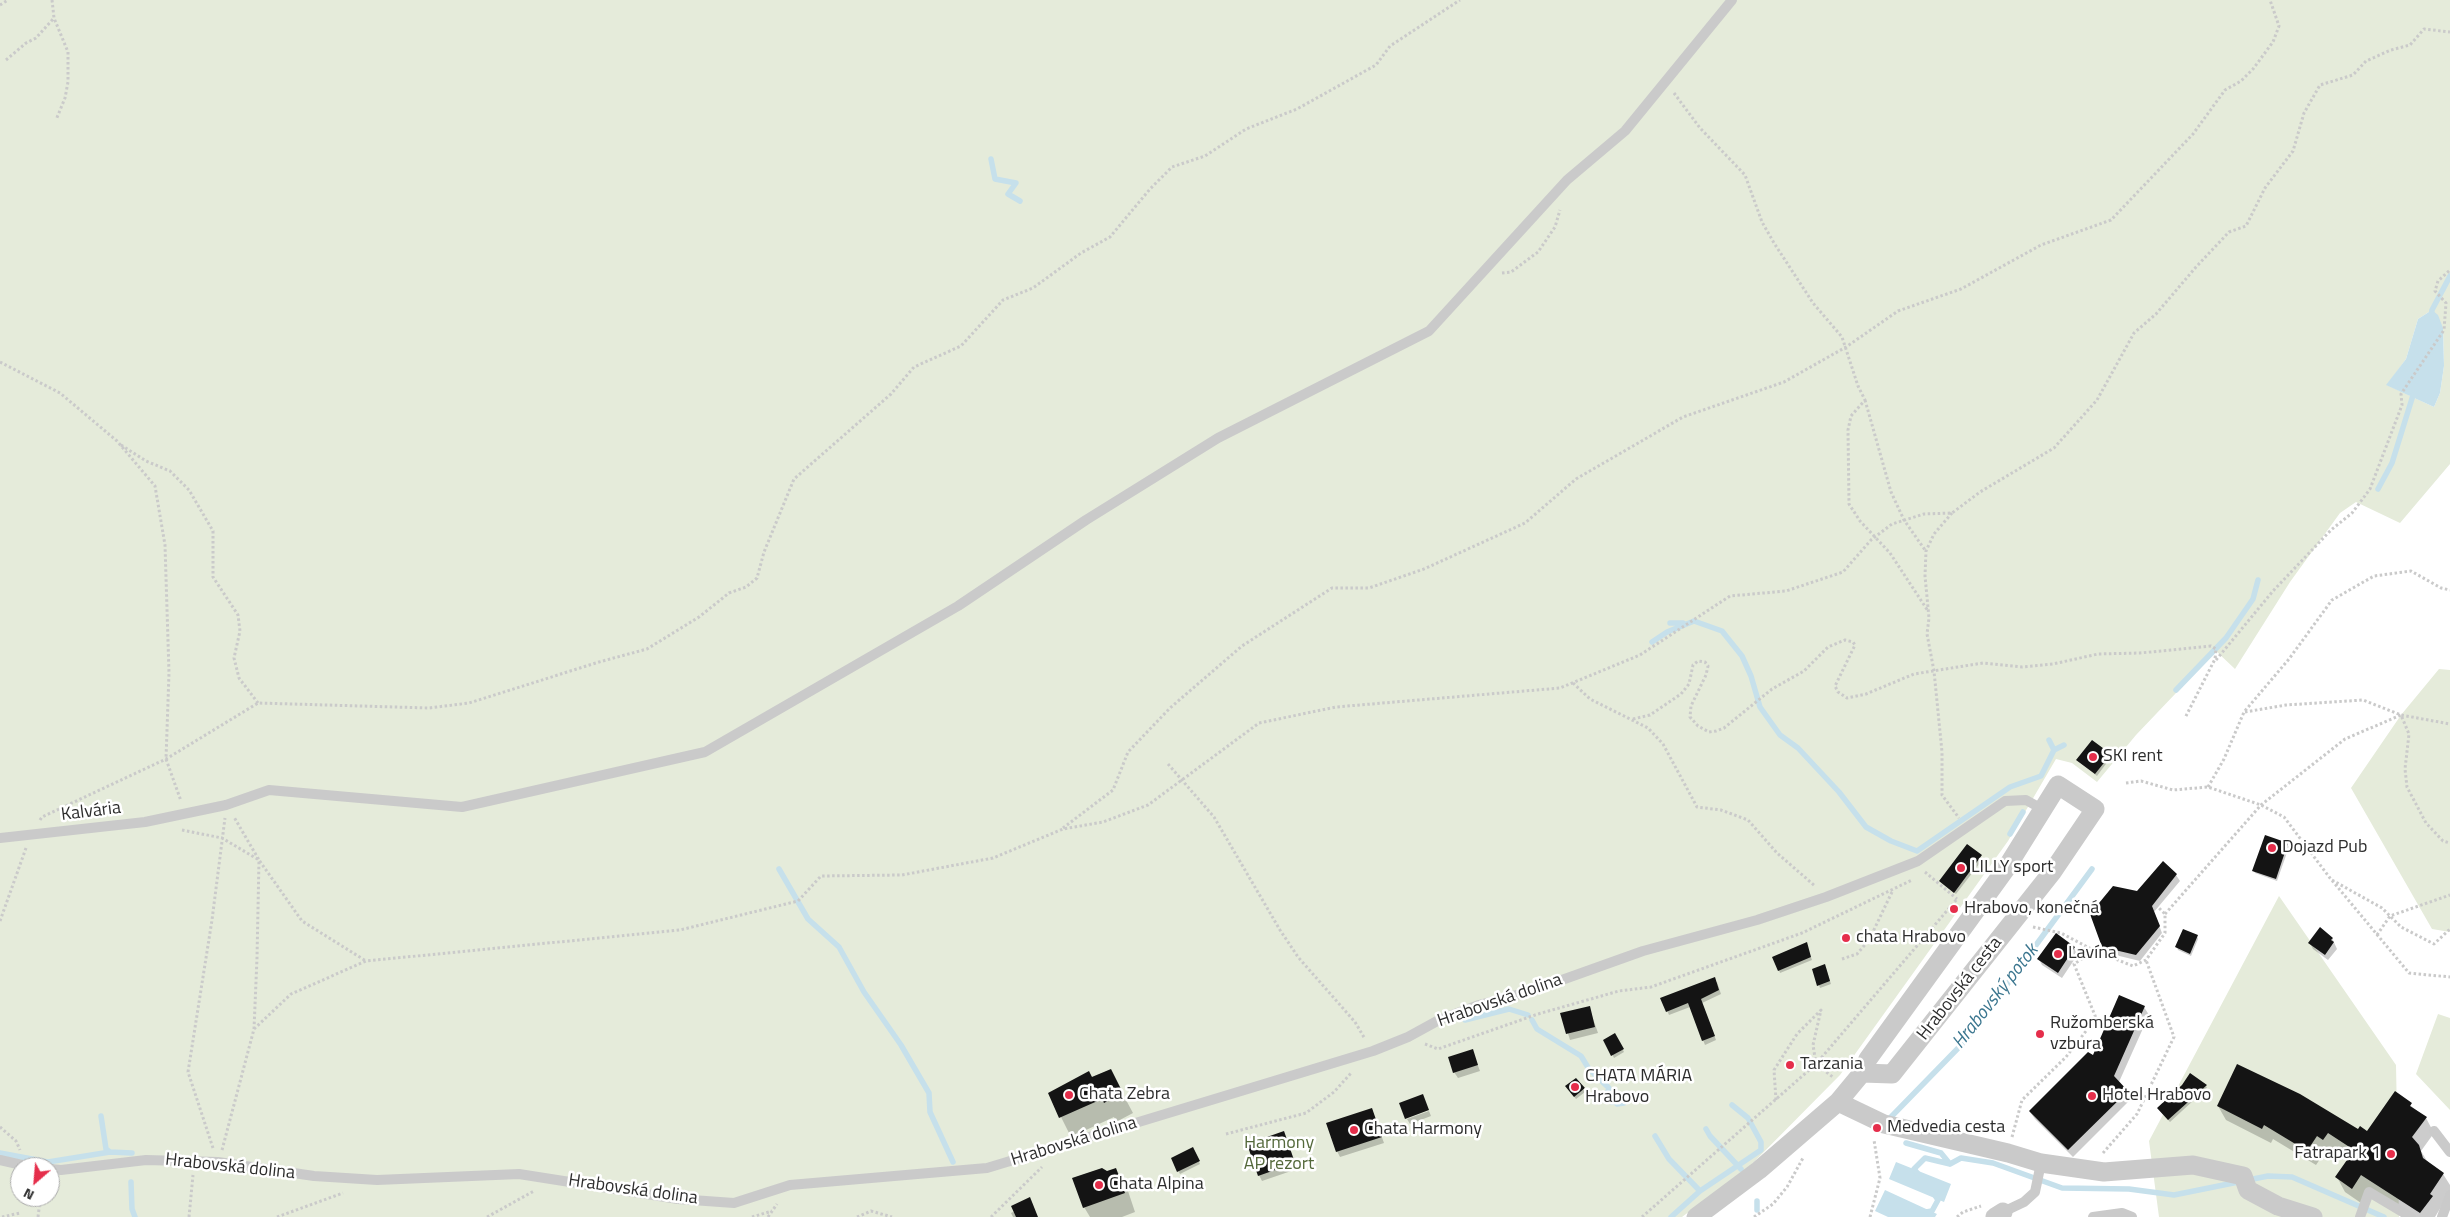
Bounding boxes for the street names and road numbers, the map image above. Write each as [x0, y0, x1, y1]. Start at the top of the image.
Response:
street label: Kalvária [60, 798, 122, 826]
street label: Hrabovská cesta [1913, 933, 2007, 1045]
street label: Hrabovská dolina [1435, 970, 1565, 1032]
street label: Hrabovská dolina [1008, 1113, 1140, 1171]
street label: Hrabovská dolina [164, 1149, 296, 1185]
street label: Hrabovská dolina [567, 1170, 699, 1210]

